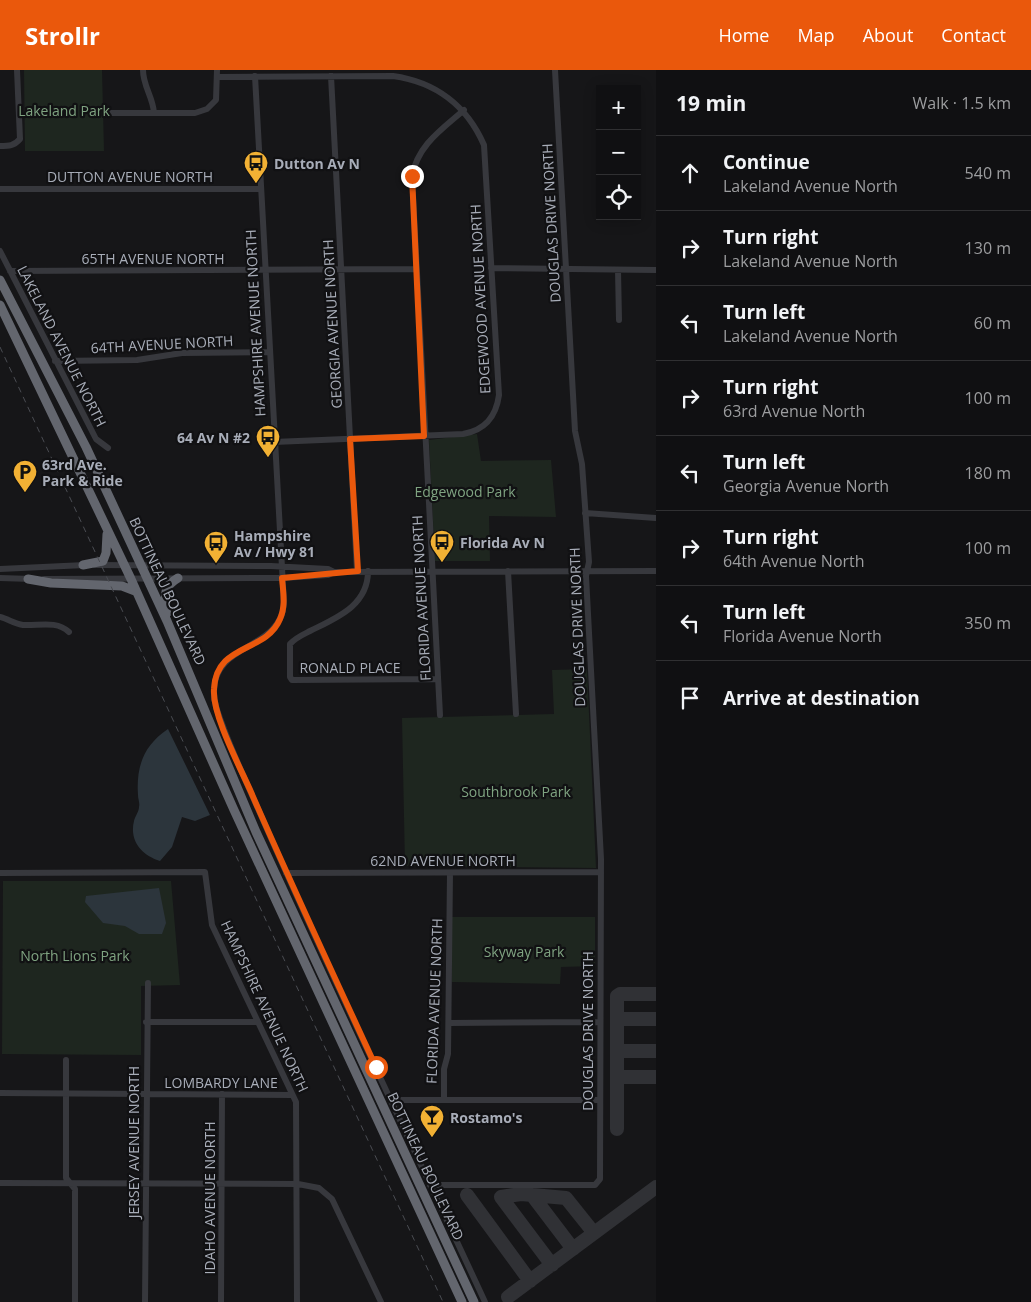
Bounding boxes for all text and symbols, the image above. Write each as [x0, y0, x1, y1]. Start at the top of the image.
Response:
text: Strollr [25, 19, 100, 52]
text: Home [719, 23, 769, 47]
text: Map [797, 23, 835, 47]
text: About [863, 23, 913, 47]
text: Contact [941, 23, 1006, 47]
map controls [596, 85, 641, 220]
button: + [596, 85, 641, 130]
text: 19 min [676, 89, 746, 117]
text: Walk · 1.5 km [913, 92, 1011, 114]
park label: Lakeland Park [18, 101, 110, 120]
button: − [596, 130, 641, 175]
street label: DOUGLAS DRIVE NORTH [537, 143, 565, 303]
text: Continue [723, 149, 810, 175]
bus stop icon: Dutton Av N [243, 150, 269, 184]
place label: Dutton Av N [274, 154, 360, 173]
icon: ahead [676, 159, 704, 187]
text: 540 m [965, 162, 1011, 184]
route end [401, 165, 424, 188]
street label: DUTTON AVENUE NORTH [47, 167, 213, 186]
button: locate [596, 175, 641, 220]
text: Lakeland Avenue North [723, 175, 898, 197]
street label: EDGEWOOD AVENUE NORTH [466, 204, 494, 394]
text: Turn right [723, 224, 818, 250]
street label: HAMPSHIRE AVENUE NORTH [241, 229, 269, 417]
icon: right [676, 234, 704, 262]
text: 130 m [965, 237, 1011, 259]
street label: GEORGIA AVENUE NORTH [318, 239, 346, 409]
street label: 65TH AVENUE NORTH [82, 249, 224, 268]
text: Lakeland Avenue North [723, 250, 898, 272]
street label: LAKELAND AVENUE NORTH [13, 262, 111, 430]
text: Turn left [723, 299, 805, 325]
icon: left [676, 309, 704, 337]
text: 60 m [974, 312, 1011, 334]
text: Lakeland Avenue North [723, 325, 898, 347]
street label: 64TH AVENUE NORTH [90, 331, 234, 357]
text: Turn right [723, 374, 818, 400]
icon: right [676, 384, 704, 412]
text: 100 m [965, 387, 1011, 409]
text: 63rd Avenue North [723, 400, 865, 422]
bus stop icon: 64 Av N #2 [255, 424, 281, 458]
place label: 64 Av N #2 [177, 428, 250, 447]
text: Turn left [723, 449, 805, 475]
place label: 63rd Ave. Park & Ride [42, 455, 123, 490]
parking icon: 63rd Ave. Park & Ride [12, 459, 38, 493]
icon: left [676, 459, 704, 487]
text: 180 m [965, 462, 1011, 484]
text: Georgia Avenue North [723, 475, 889, 497]
park label: Edgewood Park [415, 482, 516, 501]
street label: BOTTINEAU BOULEVARD [125, 514, 211, 668]
street label: FLORIDA AVENUE NORTH [407, 515, 435, 681]
text: Turn right [723, 524, 818, 550]
place label: Hampshire Av / Hwy 81 [234, 526, 315, 561]
bus stop icon: Florida Av N [429, 529, 455, 563]
bus stop icon: Hampshire Av / Hwy 81 [203, 530, 229, 564]
place label: Florida Av N [460, 533, 545, 552]
icon: right [676, 534, 704, 562]
text: 100 m [965, 537, 1011, 559]
street label: DOUGLAS DRIVE NORTH [565, 547, 589, 707]
text: 64th Avenue North [723, 550, 865, 572]
text: Turn left [723, 599, 805, 625]
icon: left [676, 609, 704, 637]
text: 350 m [965, 612, 1011, 634]
text: Florida Avenue North [723, 625, 882, 647]
street label: RONALD PLACE [299, 658, 401, 677]
icon: arrive [676, 684, 704, 712]
text: Arrive at destination [723, 685, 920, 711]
park label: Southbrook Park [461, 782, 571, 801]
street label: 62ND AVENUE NORTH [370, 851, 516, 870]
street label: HAMPSHIRE AVENUE NORTH [217, 917, 313, 1095]
street label: FLORIDA AVENUE NORTH [422, 918, 446, 1084]
park label: Skyway Park [484, 942, 565, 961]
park label: North Lions Park [20, 946, 130, 965]
street label: DOUGLAS DRIVE NORTH [578, 951, 597, 1111]
route start [365, 1056, 388, 1079]
street label: JERSEY AVENUE NORTH [124, 1066, 143, 1220]
street label: LOMBARDY LANE [164, 1073, 278, 1092]
street label: BOTTINEAU BOULEVARD [383, 1089, 469, 1243]
bar icon: Rostamo's [419, 1104, 445, 1138]
place label: Rostamo's [450, 1108, 523, 1127]
street label: IDAHO AVENUE NORTH [200, 1121, 219, 1275]

